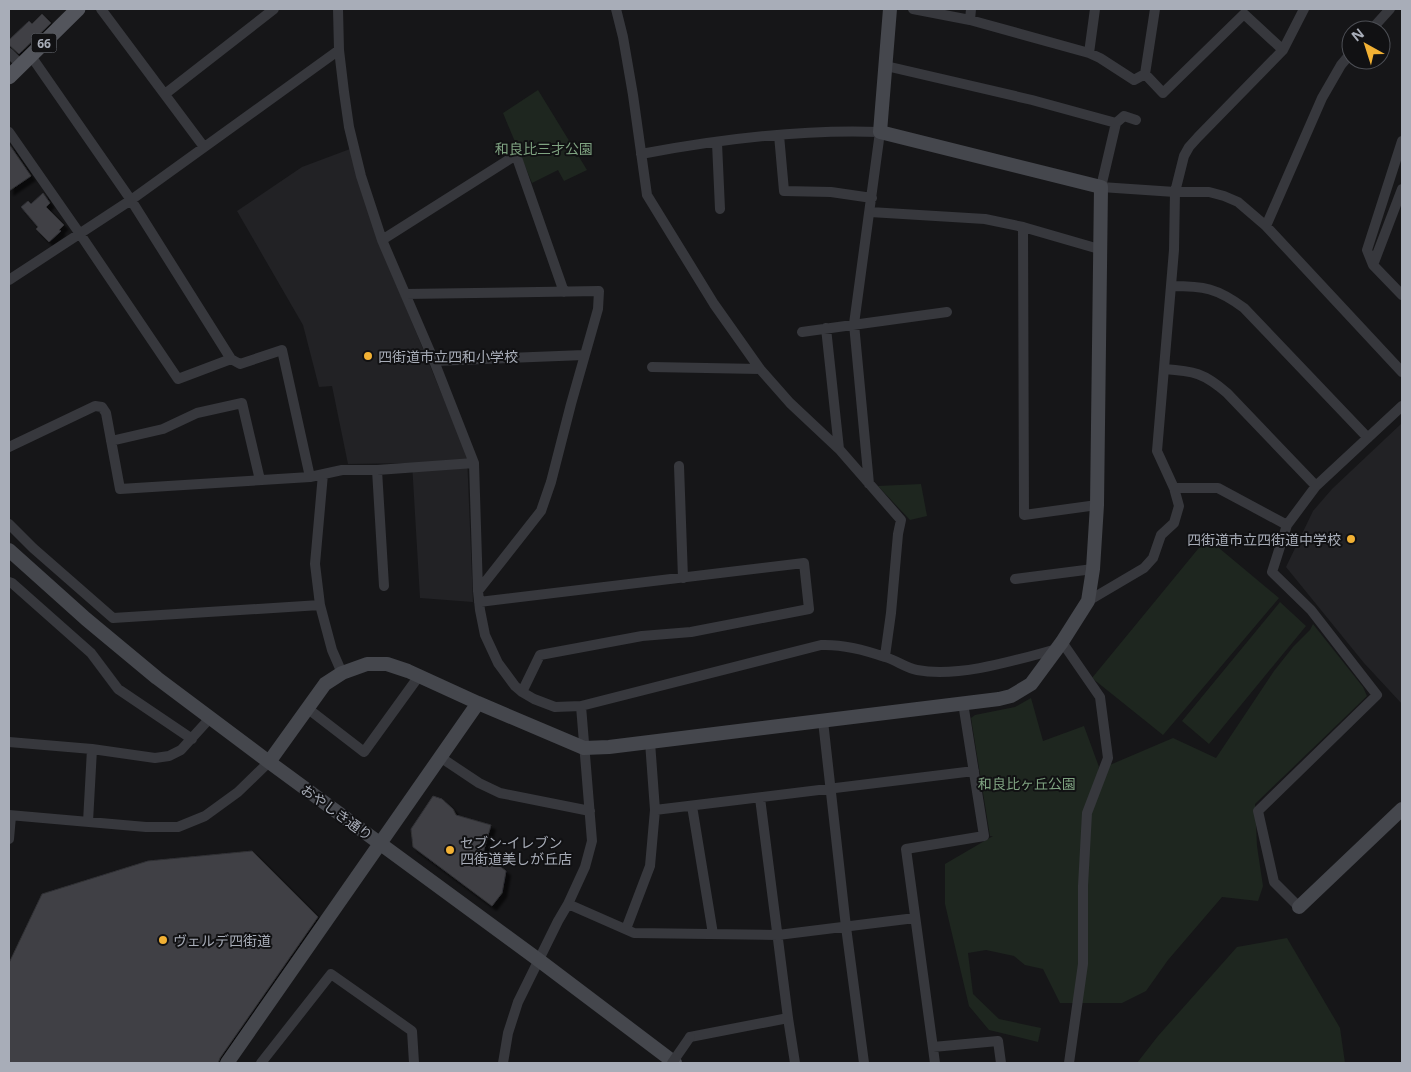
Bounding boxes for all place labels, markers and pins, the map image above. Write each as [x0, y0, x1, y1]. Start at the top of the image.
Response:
place label: 四街道市立四和小学校 [378, 347, 518, 366]
marker: 四街道市立四和小学校 [362, 350, 374, 362]
place label: 四街道市立四街道中学校 [1187, 530, 1341, 549]
marker: 四街道市立四街道中学校 [1345, 533, 1357, 545]
place label: セブン-イレブン 四街道美しが丘店 [460, 833, 572, 868]
marker: セブン-イレブン 四街道美しが丘店 [444, 844, 456, 856]
place label: ヴェルデ四街道 [173, 931, 271, 950]
marker: ヴェルデ四街道 [157, 934, 169, 946]

